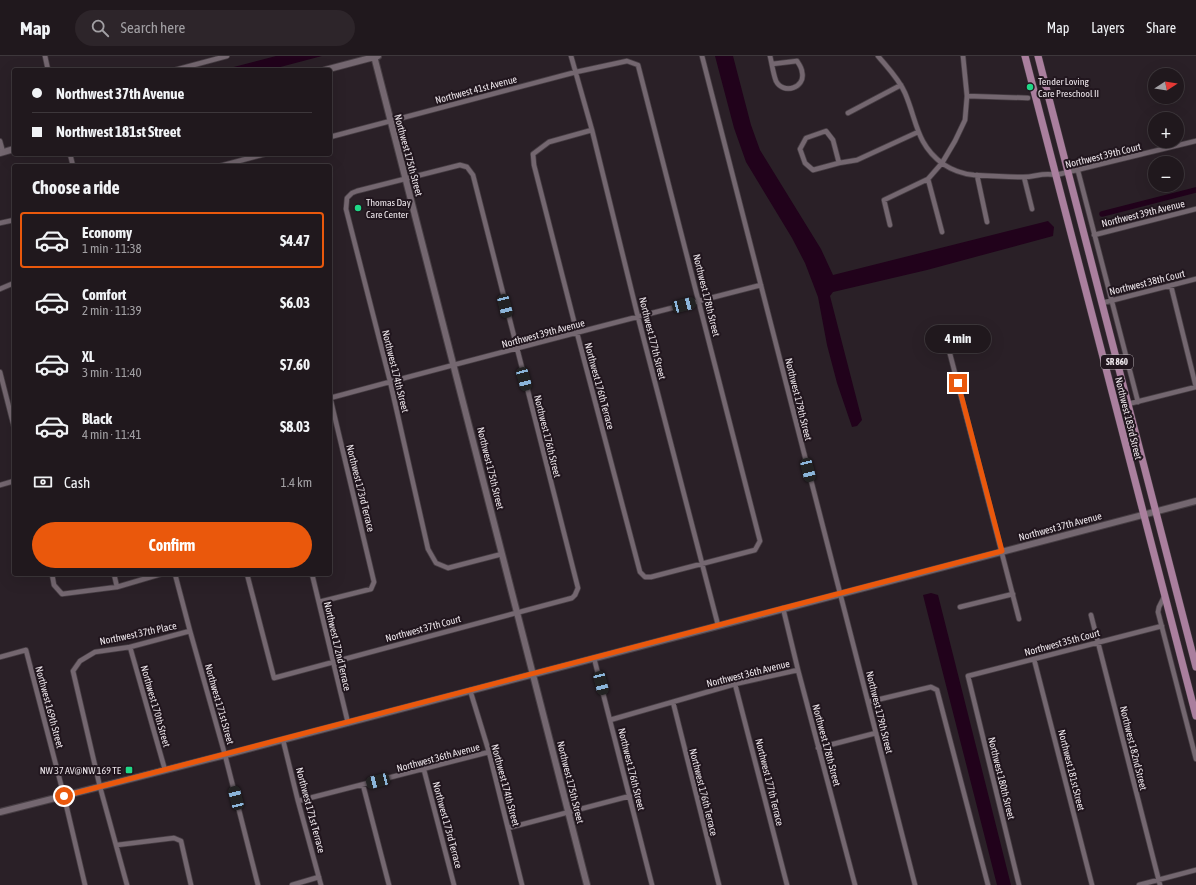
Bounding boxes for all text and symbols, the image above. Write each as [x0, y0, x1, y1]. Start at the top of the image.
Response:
search box [75, 10, 355, 46]
text: Map [20, 17, 51, 39]
icon: search [89, 17, 111, 39]
text: Search here [121, 19, 185, 36]
text: Map [1047, 20, 1069, 36]
text: Layers [1091, 20, 1124, 36]
text: Share [1146, 20, 1176, 36]
north arrow [1148, 68, 1184, 104]
map controls [1148, 68, 1184, 192]
street label: Northwest 41st Avenue [434, 73, 519, 106]
place label: Tender Loving Care Preschool II [1038, 76, 1099, 99]
marker: Tender Loving Care Preschool II [1025, 82, 1035, 92]
text: Northwest 37th Avenue [56, 85, 184, 102]
button: + [1148, 112, 1184, 148]
street label: Northwest 175th Street [392, 113, 425, 197]
text: Northwest 181st Street [56, 123, 181, 140]
street label: Northwest 39th Court [1064, 141, 1142, 170]
button: − [1148, 156, 1184, 192]
text: Choose a ride [32, 177, 120, 198]
place label: Thomas Day Care Center [366, 197, 411, 220]
street label: Northwest 39th Avenue [1100, 198, 1186, 229]
marker: Thomas Day Care Center [353, 203, 363, 213]
icon: car [34, 222, 70, 258]
text: Economy [82, 224, 132, 241]
text: $4.47 [280, 232, 310, 249]
text: 1 min · 11:38 [82, 241, 142, 256]
street label: Northwest 178th Street [691, 253, 722, 338]
street label: Northwest 38th Court [1108, 268, 1186, 297]
icon: car [34, 284, 70, 320]
text: Comfort [82, 286, 126, 303]
car [496, 293, 514, 319]
text: $6.03 [280, 294, 310, 311]
street label: Northwest 177th Street [637, 296, 668, 381]
car [671, 296, 697, 314]
text: 2 min · 11:39 [82, 303, 142, 318]
street label: Northwest 39th Avenue [500, 317, 586, 350]
callout: 4 min [925, 325, 991, 353]
street label: Northwest 174th Street [380, 329, 411, 414]
text: 4 min [945, 331, 971, 346]
street label: Northwest 176th Terrace [583, 341, 617, 431]
icon: car [34, 346, 70, 382]
text: XL [82, 348, 95, 365]
road number: SR 860 [1101, 355, 1133, 369]
text: $7.60 [280, 356, 310, 373]
street label: Northwest 179th Street [783, 357, 814, 442]
text: 3 min · 11:40 [82, 365, 142, 380]
car [515, 366, 533, 392]
route end [949, 374, 967, 392]
street label: Northwest 183rd Street [1113, 376, 1144, 461]
street label: Northwest 176th Street [532, 394, 563, 479]
icon: car [34, 408, 70, 444]
text: Black [82, 410, 112, 427]
text: $8.03 [280, 418, 310, 435]
street label: Northwest 175th Street [475, 426, 506, 511]
text: 4 min · 11:41 [82, 427, 142, 442]
street label: Northwest 173rd Terrace [344, 443, 377, 533]
car [799, 457, 817, 483]
icon: cash [32, 471, 54, 493]
text: Cash [64, 474, 90, 491]
text: 1.4 km [281, 475, 312, 490]
street label: Northwest 37th Avenue [1017, 510, 1103, 543]
button: Confirm [32, 522, 312, 568]
street label: Northwest 172nd Terrace [322, 600, 353, 692]
street label: Northwest 37th Court [384, 613, 462, 644]
street label: Northwest 37th Place [99, 620, 178, 647]
street label: Northwest 35th Court [1023, 627, 1101, 658]
street label: Northwest 36th Avenue [705, 658, 791, 689]
street label: Northwest 171st Street [203, 663, 236, 746]
street label: Northwest 170th Street [139, 664, 172, 748]
street label: Northwest 169th Street [33, 665, 66, 749]
car [592, 670, 610, 696]
street label: Northwest 179th Street [864, 670, 895, 755]
street label: Northwest 178th Street [810, 703, 843, 787]
street label: Northwest 182nd Street [1118, 705, 1149, 791]
street label: Northwest 176th Street [616, 727, 647, 812]
street label: Northwest 181st Street [1056, 728, 1087, 812]
street label: Northwest 180th Street [986, 736, 1017, 821]
street label: Northwest 177th Terrace [753, 737, 786, 827]
street label: Northwest 175th Street [555, 740, 586, 825]
street label: Northwest 36th Avenue [395, 741, 481, 774]
street label: Northwest 174th Street [489, 743, 522, 827]
street label: Northwest 176th Terrace [687, 747, 720, 837]
place label: NW 37 AV@NW 169 TE [40, 765, 122, 776]
marker: NW 37 AV@NW 169 TE [124, 765, 134, 775]
street label: Northwest 171st Terrace [294, 766, 327, 855]
car [365, 772, 391, 790]
street label: Northwest 173rd Terrace [431, 781, 465, 870]
car [227, 785, 245, 811]
route start [55, 787, 73, 805]

